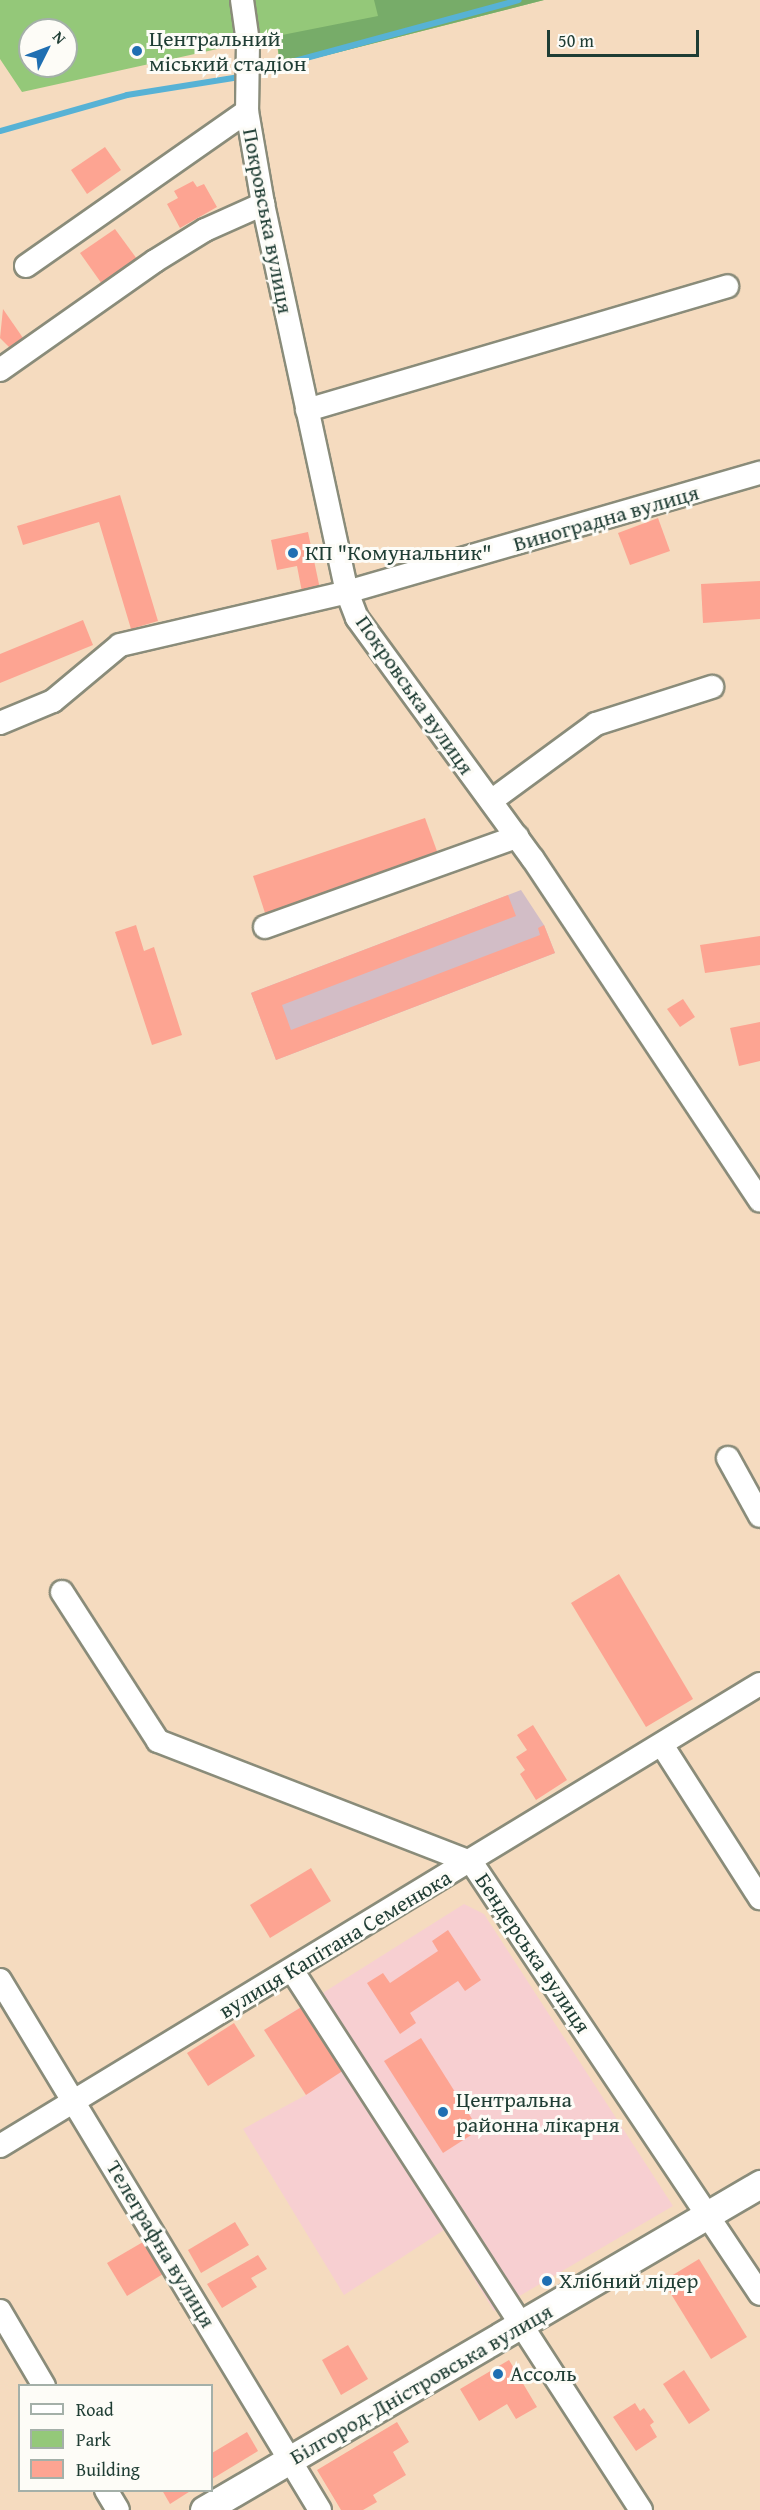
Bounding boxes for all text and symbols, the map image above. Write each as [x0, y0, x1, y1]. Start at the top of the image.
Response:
north arrow [18, 18, 78, 78]
scale bar [550, 18, 702, 56]
text: N [47, 25, 72, 49]
place label: Центральний міський стадіон [149, 25, 307, 76]
text: 50 m [558, 27, 594, 54]
marker: Центральний міський стадіон [130, 44, 144, 58]
street label: Покровська вулиця [237, 126, 299, 316]
street label: Виноградна вулиця [510, 479, 702, 557]
place label: КП "Комунальник" [305, 540, 492, 566]
marker: КП "Комунальник" [286, 546, 300, 560]
street label: Покровська вулиця [350, 610, 480, 780]
street label: вулиця Капітана Семенюка [214, 1864, 456, 2024]
street label: Бендерська вулиця [470, 1868, 596, 2038]
place label: Центральна районна лікарня [456, 2086, 620, 2138]
marker: Центральна районна лікарня [434, 2103, 452, 2121]
street label: Телеграфна вулиця [101, 2156, 221, 2332]
place label: Хлібний лідер [559, 2268, 698, 2294]
marker: Хлібний лідер [540, 2274, 554, 2288]
street label: Білгород-Дністровська вулиця [285, 2298, 557, 2470]
place label: Ассоль [510, 2361, 577, 2387]
marker: Ассоль [491, 2367, 505, 2381]
legend [18, 2384, 213, 2492]
text: Road [76, 2396, 114, 2423]
text: Park [76, 2426, 111, 2453]
text: Building [76, 2456, 140, 2483]

